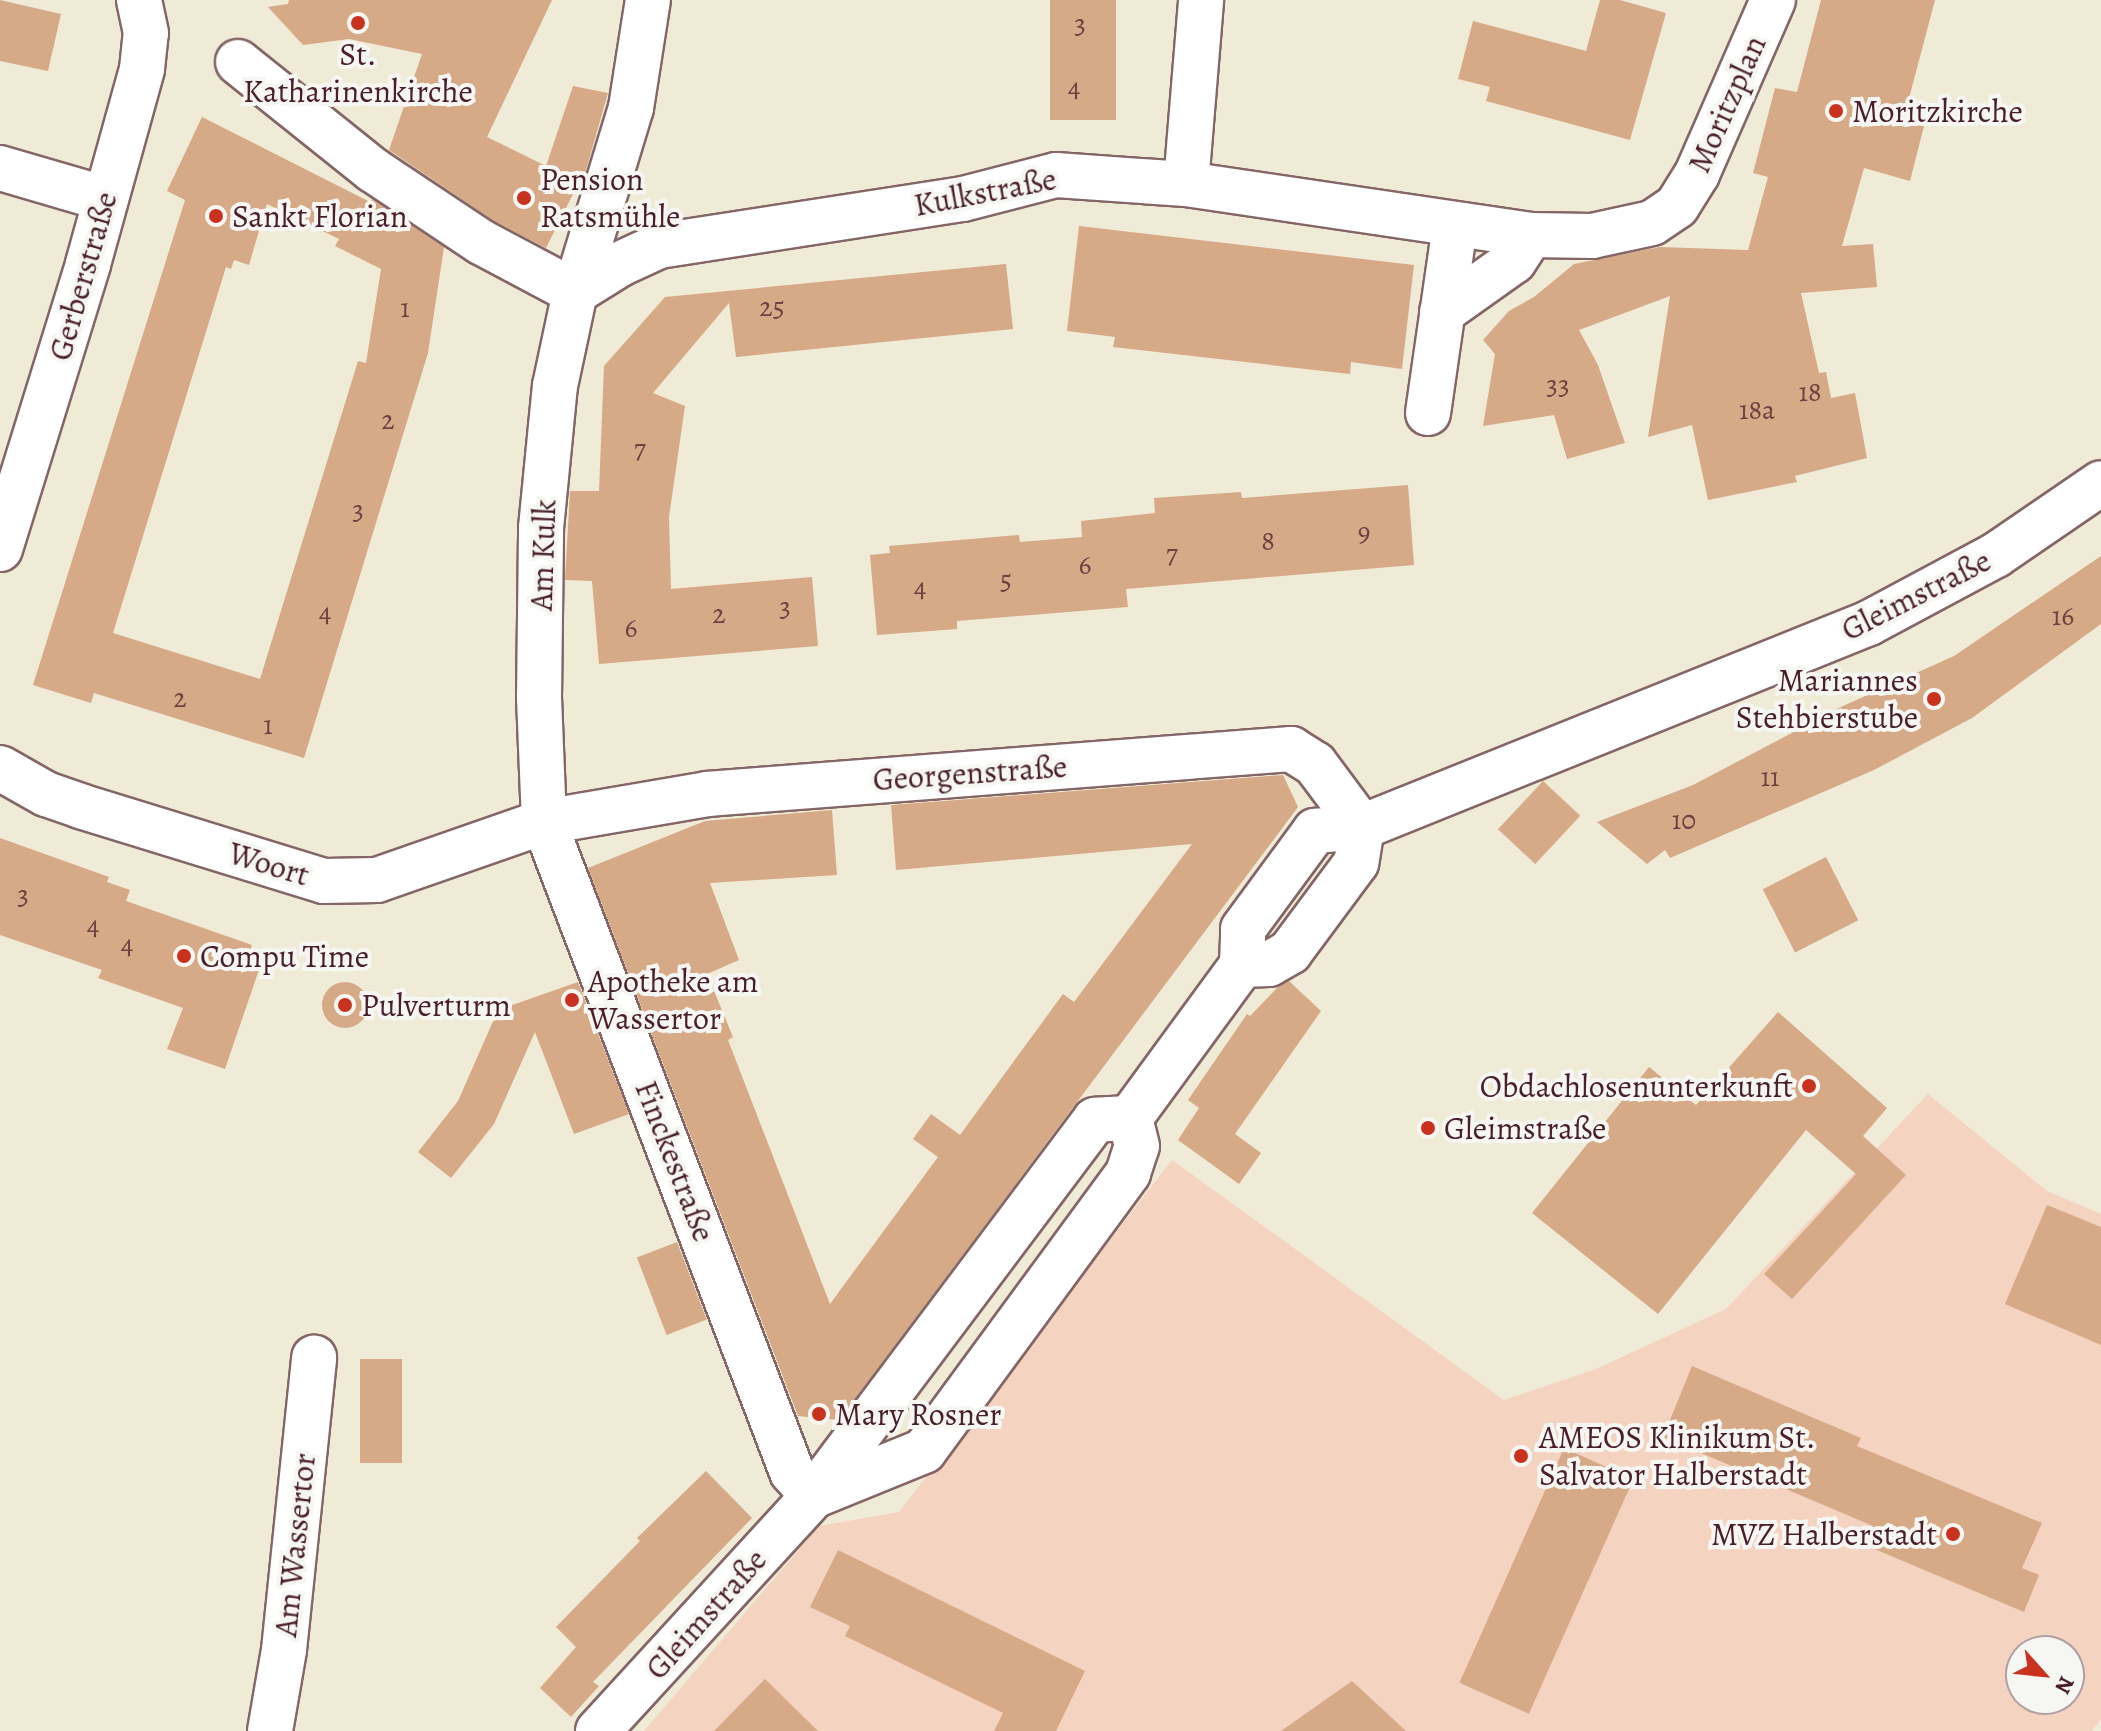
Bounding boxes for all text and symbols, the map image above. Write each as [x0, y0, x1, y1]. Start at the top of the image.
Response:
house number: 3 [1074, 7, 1086, 41]
marker: St. Katharinenkirche [349, 14, 367, 32]
street label: Moritzplan [1680, 29, 1774, 179]
place label: St. Katharinenkirche [243, 36, 473, 111]
house number: 4 [1068, 70, 1080, 104]
place label: Moritzkirche [1852, 92, 2023, 130]
marker: Moritzkirche [1827, 102, 1845, 120]
street label: Kulkstraße [911, 159, 1059, 225]
place label: Pension Ratsmühle [540, 161, 680, 236]
street label: Gerberstraße [41, 187, 125, 365]
marker: Pension Ratsmühle [515, 189, 533, 207]
place label: Sankt Florian [232, 197, 407, 235]
marker: Sankt Florian [207, 207, 225, 225]
house number: 25 [759, 290, 785, 324]
house number: 1 [400, 291, 410, 325]
house number: 33 [1546, 368, 1570, 402]
house number: 18 [1798, 375, 1822, 409]
house number: 18a [1739, 393, 1775, 427]
house number: 2 [381, 403, 395, 437]
house number: 7 [634, 432, 646, 466]
house number: 3 [352, 493, 364, 527]
street label: Am Kulk [522, 499, 564, 611]
house number: 9 [1358, 515, 1370, 549]
house number: 8 [1261, 524, 1275, 558]
house number: 7 [1166, 537, 1178, 571]
street label: Gleimstraße [1835, 541, 1997, 649]
house number: 6 [1079, 548, 1091, 582]
house number: 5 [1000, 563, 1012, 597]
house number: 4 [914, 570, 926, 604]
house number: 3 [779, 590, 791, 624]
house number: 4 [319, 595, 331, 629]
house number: 2 [712, 597, 726, 631]
house number: 16 [2052, 599, 2074, 633]
house number: 6 [625, 611, 637, 645]
place label: Mariannes Stehbierstube [1736, 662, 1918, 737]
house number: 2 [173, 681, 187, 715]
marker: Mariannes Stehbierstube [1925, 690, 1943, 708]
house number: 1 [263, 708, 273, 742]
street label: Georgenstraße [872, 747, 1068, 799]
house number: 11 [1760, 760, 1780, 794]
house number: 10 [1672, 803, 1696, 837]
street label: Woort [224, 834, 314, 894]
house number: 3 [17, 878, 29, 912]
house number: 4 [87, 908, 99, 942]
house number: 4 [121, 927, 133, 961]
place label: Compu Time [200, 937, 369, 975]
marker: Compu Time [175, 947, 193, 965]
place label: Apotheke am Wassertor [588, 963, 758, 1038]
place label: Pulverturm [361, 986, 511, 1024]
marker: Apotheke am Wassertor [563, 991, 581, 1009]
marker: Pulverturm [336, 996, 354, 1014]
place label: Obdachlosenunterkunft [1480, 1067, 1793, 1105]
street label: Finckestraße [627, 1075, 723, 1247]
marker: Obdachlosenunterkunft [1800, 1077, 1818, 1095]
place label: Gleimstraße [1444, 1109, 1606, 1147]
marker: Gleimstraße [1419, 1119, 1437, 1137]
place label: Mary Rosner [835, 1395, 1002, 1433]
marker: Mary Rosner [810, 1405, 828, 1423]
place label: AMEOS Klinikum St. Salvator Halberstadt [1539, 1419, 1815, 1494]
marker: AMEOS Klinikum St. Salvator Halberstadt [1510, 1445, 1532, 1467]
street label: Am Wassertor [266, 1451, 324, 1639]
place label: MVZ Halberstadt [1711, 1515, 1937, 1553]
marker: MVZ Halberstadt [1944, 1525, 1962, 1543]
street label: Gleimstraße [637, 1541, 775, 1687]
north arrow [2005, 1635, 2085, 1715]
text: N [2048, 1671, 2082, 1699]

